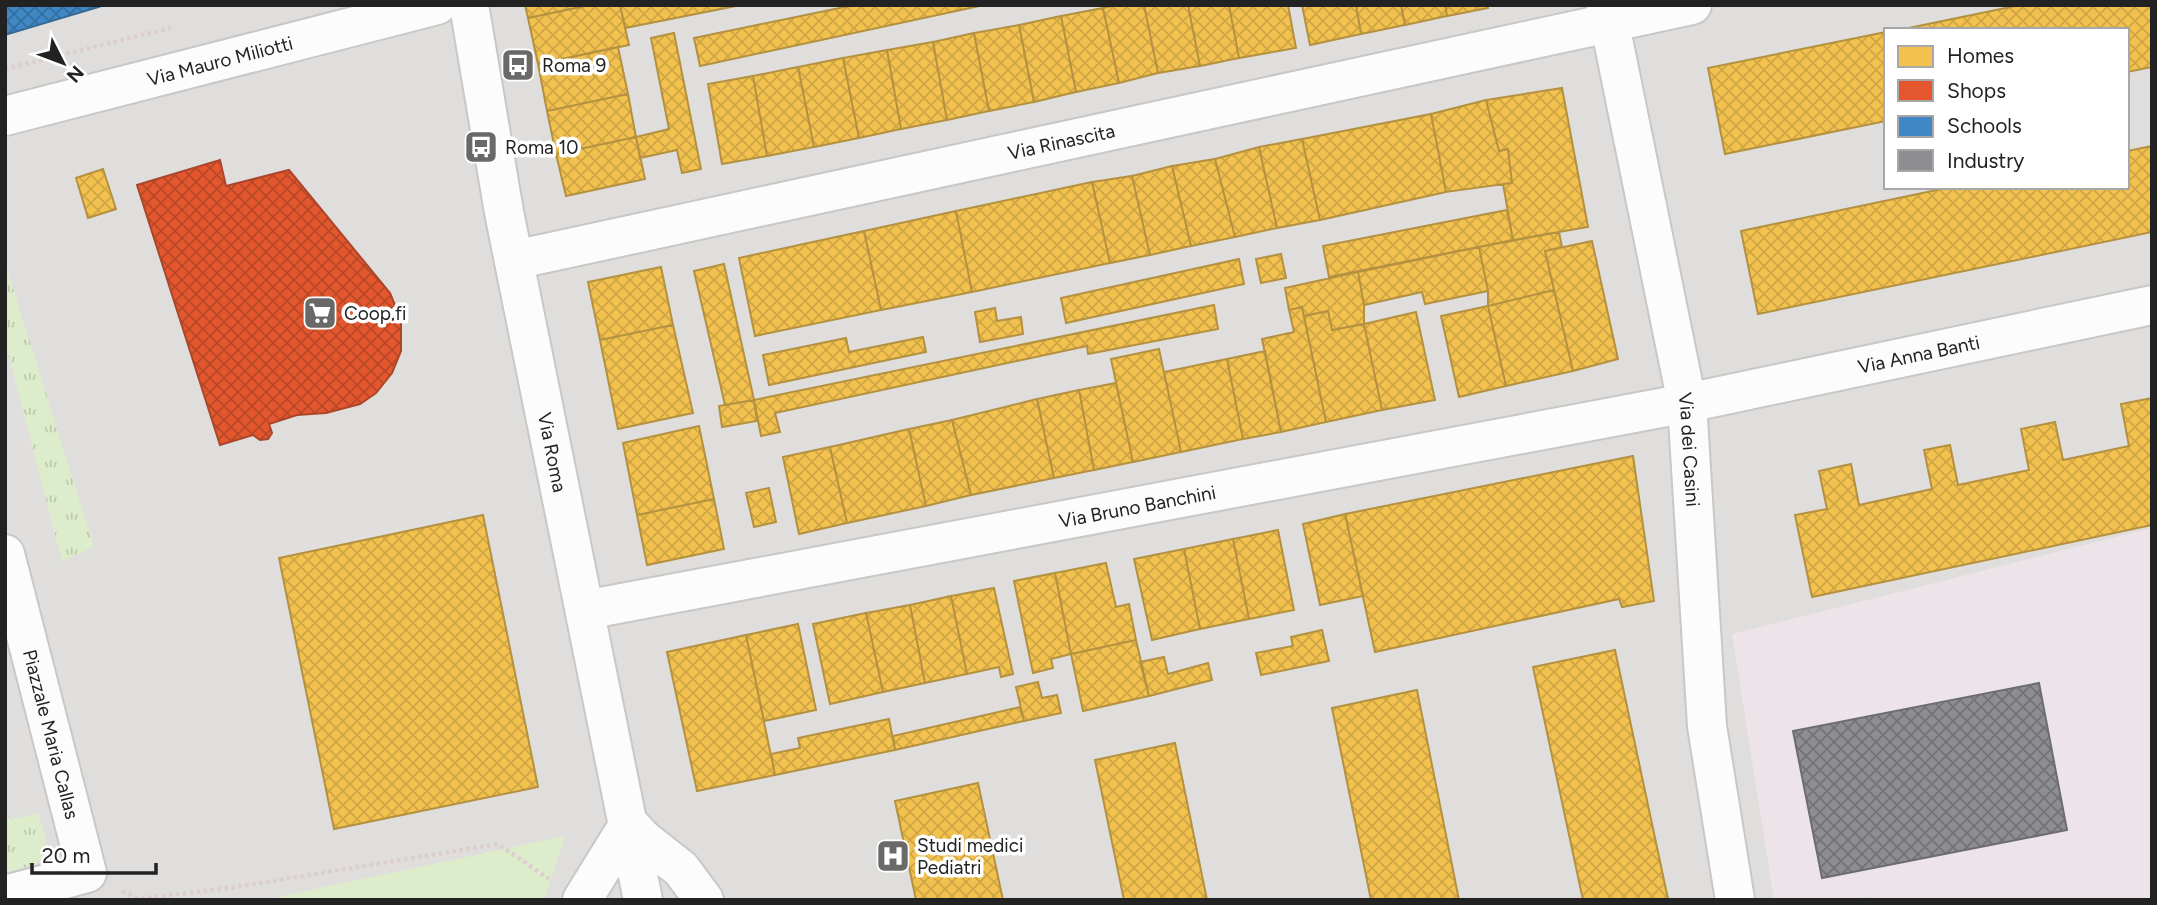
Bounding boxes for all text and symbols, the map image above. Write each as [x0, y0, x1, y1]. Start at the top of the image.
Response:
north arrow [28, 28, 98, 98]
legend [1884, 28, 2129, 189]
street label: Via Mauro Miliotti [145, 31, 295, 90]
text: Homes [1947, 43, 2014, 68]
bus stop icon: Roma 9 [499, 46, 537, 84]
place label: Roma 9 [542, 54, 606, 77]
text: N [62, 61, 89, 87]
text: Shops [1947, 78, 2006, 103]
text: Schools [1947, 113, 2022, 138]
street label: Via Rinascita [1006, 119, 1117, 164]
bus stop icon: Roma 10 [462, 128, 500, 166]
place label: Roma 10 [505, 136, 579, 159]
text: Industry [1947, 148, 2024, 173]
supermarket icon: Coop.fi [301, 294, 339, 332]
place label: Coop.fi [344, 302, 406, 325]
street label: Via Anna Banti [1856, 330, 1982, 378]
street label: Via dei Casini [1674, 391, 1705, 508]
street label: Via Roma [533, 410, 572, 494]
street label: Via Bruno Banchini [1057, 480, 1218, 532]
street label: Piazzale Maria Callas [18, 647, 84, 821]
scale bar [32, 832, 156, 876]
place label: Studi medici Pediatri [917, 834, 1023, 879]
hospital icon: Studi medici Pediatri [874, 837, 912, 875]
text: 20 m [42, 843, 90, 868]

